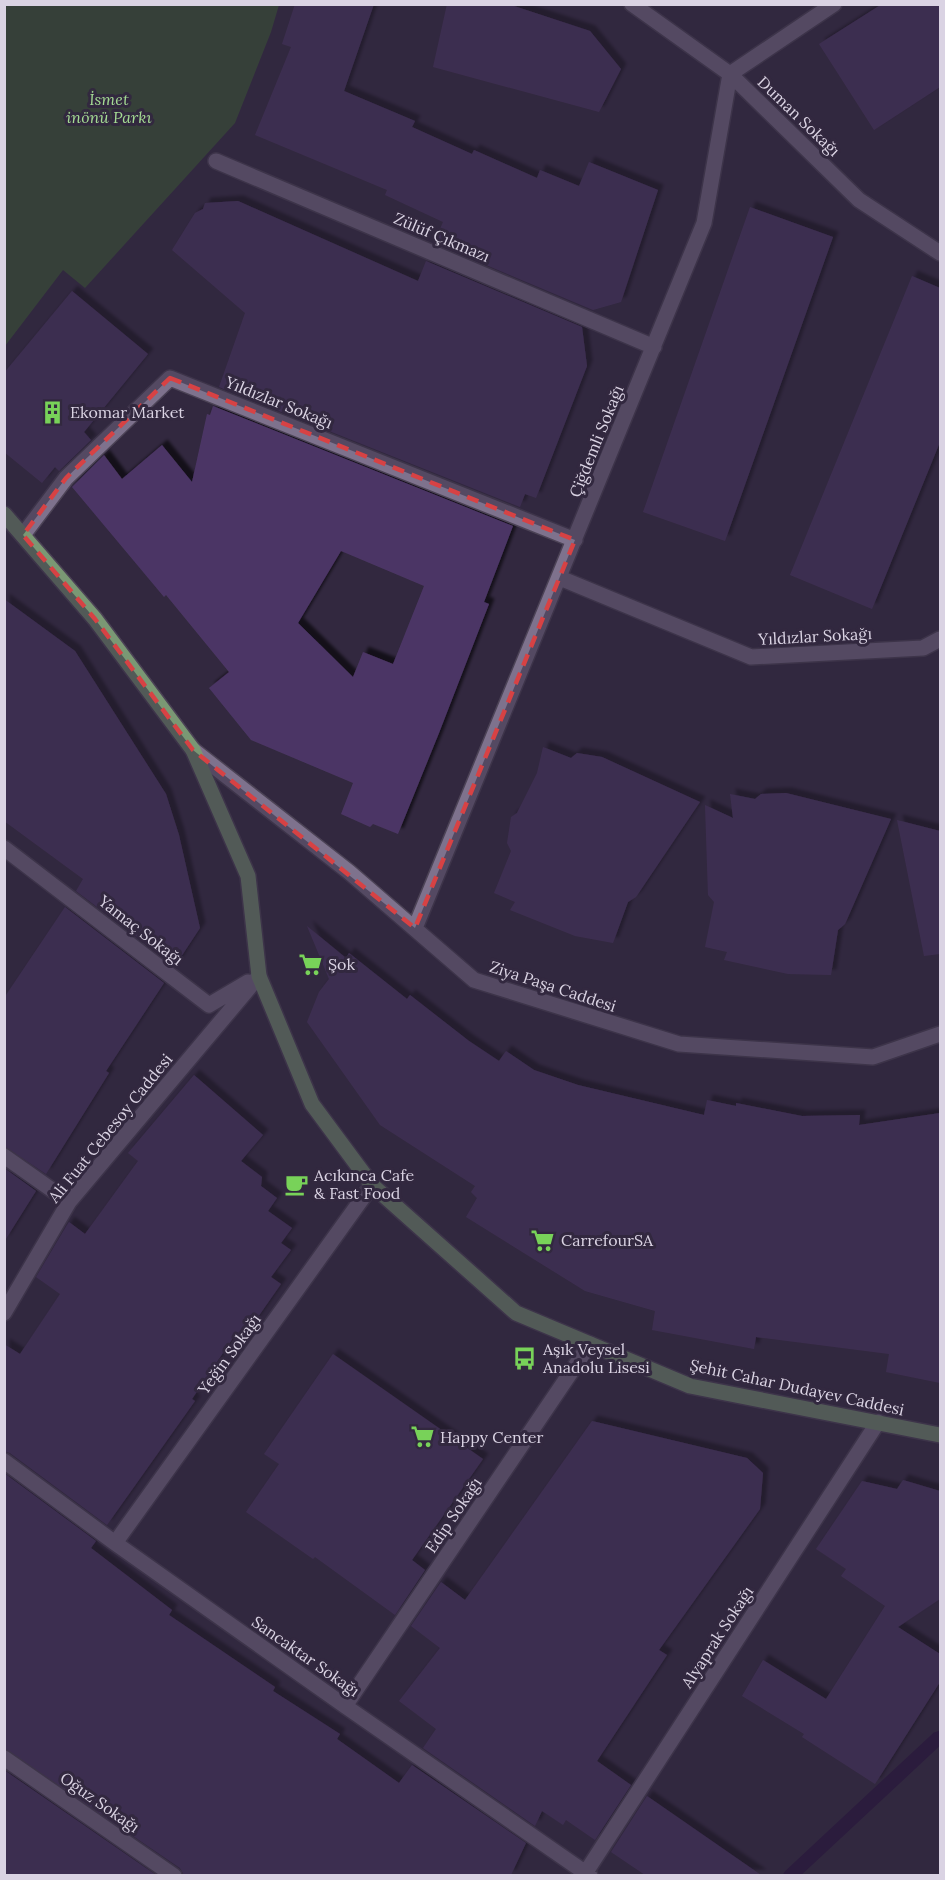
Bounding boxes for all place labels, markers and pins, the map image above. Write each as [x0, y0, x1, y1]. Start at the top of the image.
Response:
building icon: Ekomar Market [39, 399, 65, 425]
place label: Ekomar Market [70, 402, 185, 422]
supermarket icon: Şok [297, 951, 323, 977]
place label: Şok [328, 954, 355, 974]
place label: Acıkınca Cafe & Fast Food [313, 1165, 415, 1203]
cafe icon: Acıkınca Cafe & Fast Food [283, 1171, 309, 1197]
supermarket icon: CarrefourSA [530, 1227, 556, 1253]
place label: CarrefourSA [561, 1230, 654, 1250]
place label: Aşık Veysel Anadolu Lisesi [542, 1339, 650, 1377]
bus stop icon: Aşık Veysel Anadolu Lisesi [512, 1345, 538, 1371]
supermarket icon: Happy Center [409, 1424, 435, 1450]
place label: Happy Center [440, 1427, 544, 1447]

